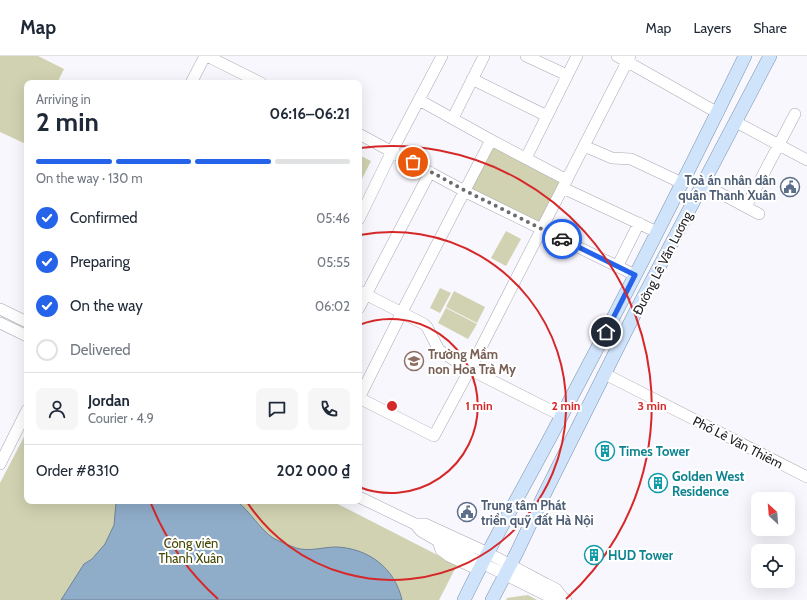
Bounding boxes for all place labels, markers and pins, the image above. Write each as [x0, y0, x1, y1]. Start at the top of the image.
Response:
pin [396, 145, 430, 179]
place label: Toà án nhân dân quận Thanh Xuân [678, 172, 776, 203]
public building icon: Toà án nhân dân quận Thanh Xuân [779, 176, 801, 198]
pin [589, 315, 623, 349]
place label: Trường Mầm non Hoa Trà My [428, 346, 516, 377]
school or university icon: Trường Mầm non Hoa Trà My [403, 350, 425, 372]
centre of rings [385, 399, 399, 413]
building icon: Times Tower [594, 440, 616, 462]
place label: Times Tower [619, 443, 690, 459]
place label: Golden West Residence [672, 468, 745, 499]
building icon: Golden West Residence [647, 472, 669, 494]
place label: Trung tâm Phát triển quỹ đất Hà Nội [481, 497, 594, 528]
public building icon: Trung tâm Phát triển quỹ đất Hà Nội [456, 501, 478, 523]
building icon: HUD Tower [583, 544, 605, 566]
place label: HUD Tower [608, 547, 674, 563]

